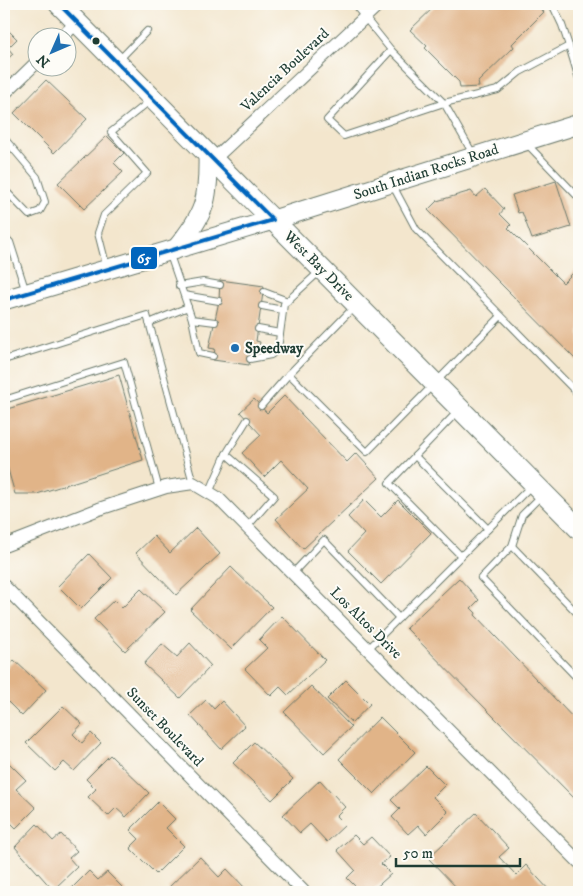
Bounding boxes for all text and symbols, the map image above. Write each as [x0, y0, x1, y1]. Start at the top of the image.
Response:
street label: Valencia Boulevard [236, 24, 334, 117]
north arrow [28, 28, 78, 78]
unlabelled marker [91, 36, 101, 46]
text: N [33, 50, 54, 71]
street label: South Indian Rocks Road [351, 139, 501, 204]
street label: West Bay Drive [279, 226, 358, 305]
line badge: 65 [130, 246, 158, 270]
text: 65 [137, 250, 151, 268]
place label: Speedway [245, 339, 304, 358]
marker: Speedway [229, 342, 241, 354]
street label: Los Altos Drive [326, 583, 406, 663]
street label: Sunset Boulevard [122, 683, 208, 771]
scale bar [396, 836, 519, 868]
text: 50 m [403, 844, 433, 863]

